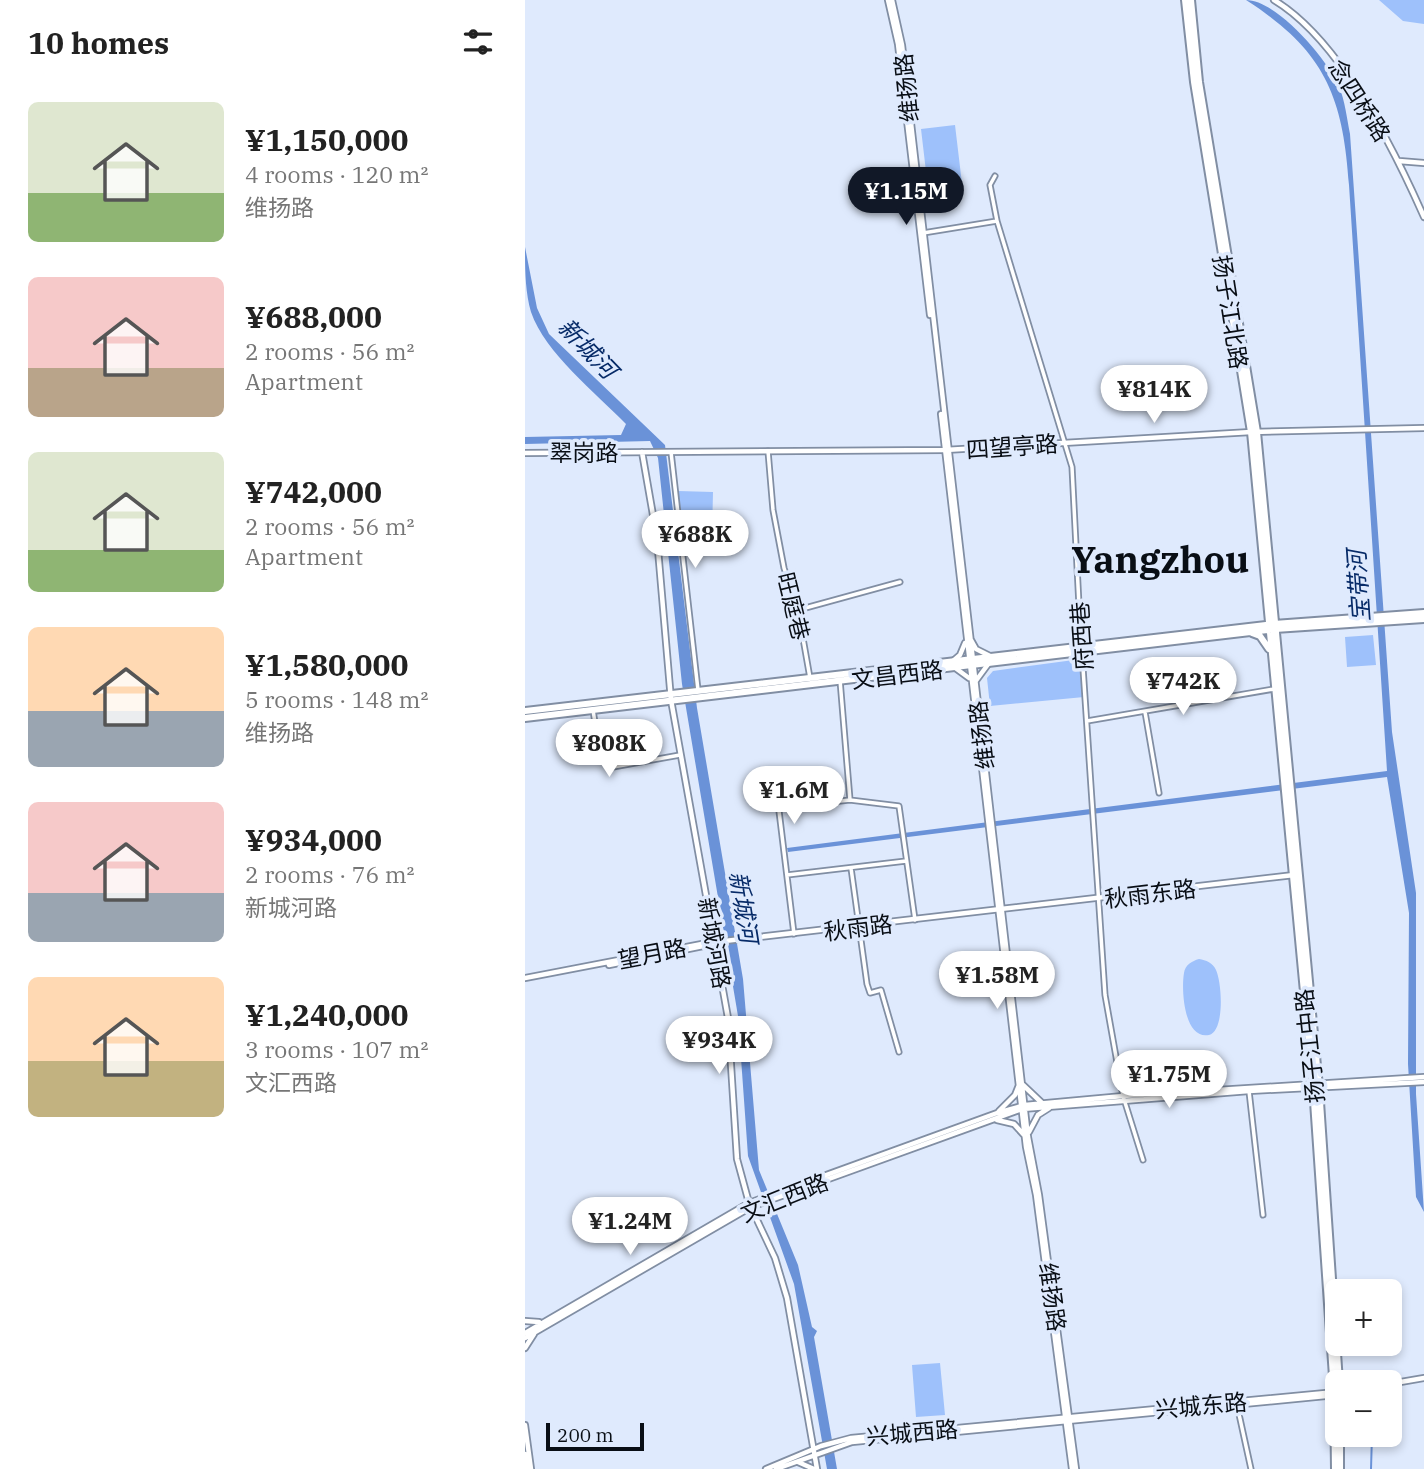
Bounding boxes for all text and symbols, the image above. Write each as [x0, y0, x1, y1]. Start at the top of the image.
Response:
text: 10 homes [28, 23, 169, 62]
icon: filters [459, 23, 497, 61]
street label: 维扬路 [887, 52, 925, 124]
street label: 念四桥路 [1322, 53, 1398, 147]
text: ¥1,150,000 [245, 120, 408, 159]
icon: home [84, 130, 168, 214]
text: 4 rooms · 120 m² [245, 159, 428, 189]
pin: ¥1.15M [849, 168, 963, 227]
text: ¥1.15M [864, 175, 948, 205]
text: 维扬路 [245, 192, 314, 222]
street label: 扬子江北路 [1207, 253, 1255, 371]
text: ¥688,000 [245, 297, 382, 336]
icon: home [84, 305, 168, 389]
water label: 新城河 [551, 311, 627, 388]
text: 2 rooms · 56 m² [245, 336, 415, 366]
text: Apartment [245, 366, 363, 396]
pin: ¥814K [1105, 366, 1203, 425]
text: ¥814K [1117, 373, 1191, 403]
street label: 四望亭路 [965, 428, 1059, 464]
street label: 翠岗路 [550, 437, 619, 467]
text: ¥742,000 [245, 472, 382, 511]
icon: home [84, 480, 168, 564]
pin: ¥688K [646, 510, 744, 570]
text: 2 rooms · 56 m² [245, 511, 415, 541]
text: ¥688K [658, 518, 732, 548]
district label: Yangzhou [1071, 535, 1249, 583]
text: Apartment [245, 541, 363, 571]
water label: 宝带河 [1339, 545, 1376, 623]
street label: 旺庭巷 [771, 569, 817, 643]
street label: 府西巷 [1064, 601, 1098, 671]
text: ¥1,580,000 [245, 645, 408, 684]
street label: 文昌西路 [850, 654, 944, 694]
icon: home [84, 655, 168, 739]
pin: ¥742K [1134, 658, 1232, 717]
text: ¥742K [1146, 665, 1220, 695]
text: 5 rooms · 148 m² [245, 684, 428, 714]
street label: 维扬路 [962, 699, 1000, 771]
text: 维扬路 [245, 717, 314, 747]
pin: ¥808K [560, 720, 658, 779]
text: ¥808K [572, 727, 646, 757]
pin: ¥1.6M [745, 766, 843, 826]
text: ¥1.6M [759, 774, 829, 804]
text: ¥934,000 [245, 820, 382, 859]
icon: home [84, 830, 168, 914]
text: 2 rooms · 76 m² [245, 859, 415, 889]
water label: 新城河 [723, 869, 766, 949]
street label: 秋雨东路 [1103, 873, 1197, 913]
text: 新城河路 [245, 892, 337, 922]
street label: 新城河路 [692, 895, 738, 991]
street label: 秋雨路 [822, 908, 894, 946]
street label: 望月路 [615, 932, 689, 974]
pin: ¥1.58M [940, 951, 1054, 1011]
text: ¥1.58M [955, 959, 1039, 989]
street label: 扬子江中路 [1288, 987, 1330, 1105]
text: ¥1,240,000 [245, 995, 408, 1034]
icon: home [84, 1005, 168, 1089]
pin: ¥934K [670, 1016, 768, 1076]
text: ¥934K [682, 1024, 756, 1054]
text: 3 rooms · 107 m² [245, 1034, 428, 1064]
pin: ¥1.75M [1112, 1050, 1226, 1110]
text: ¥1.75M [1127, 1058, 1211, 1088]
text: 文汇西路 [245, 1067, 337, 1097]
street label: 文汇西路 [736, 1166, 832, 1228]
pin: ¥1.24M [573, 1198, 687, 1257]
text: ¥1.24M [588, 1205, 672, 1235]
street label: 维扬路 [1033, 1261, 1073, 1333]
map controls [1325, 1279, 1402, 1447]
button: + [1325, 1279, 1402, 1356]
button: − [1325, 1370, 1402, 1447]
street label: 兴城东路 [1154, 1386, 1248, 1424]
street label: 兴城西路 [865, 1413, 959, 1451]
scale bar [546, 1420, 644, 1452]
text: 200 m [557, 1423, 614, 1447]

